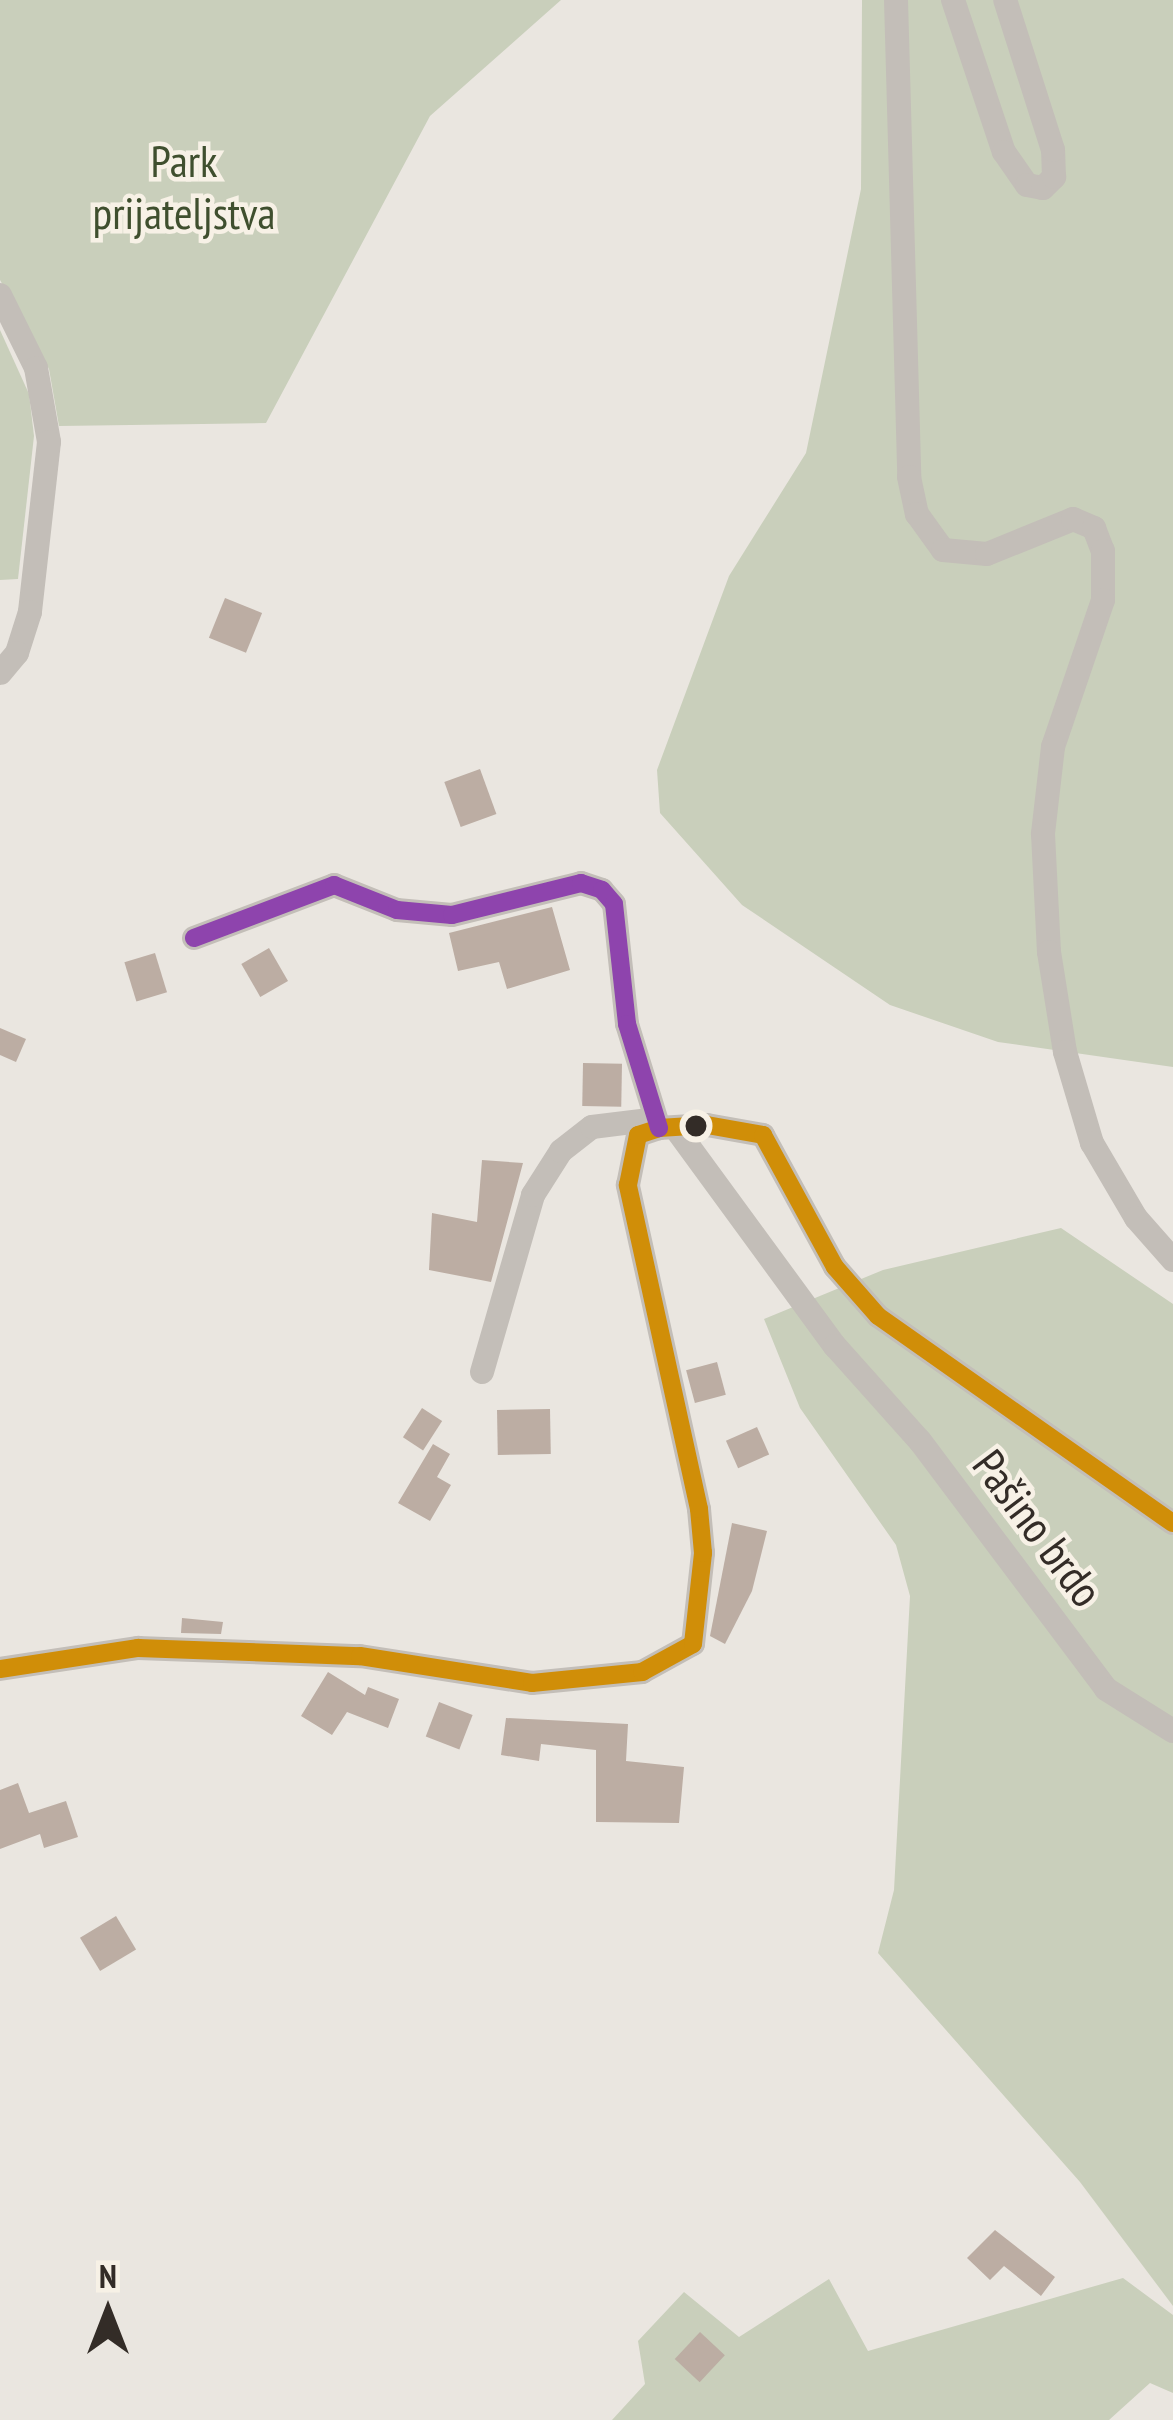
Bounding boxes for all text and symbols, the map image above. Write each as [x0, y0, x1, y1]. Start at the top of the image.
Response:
park label: Park prijateljstva [93, 134, 275, 240]
unlabelled marker [685, 1115, 707, 1137]
street label: Pašino brdo [962, 1439, 1114, 1617]
north arrow [48, 2252, 168, 2372]
text: N [99, 2254, 117, 2297]

